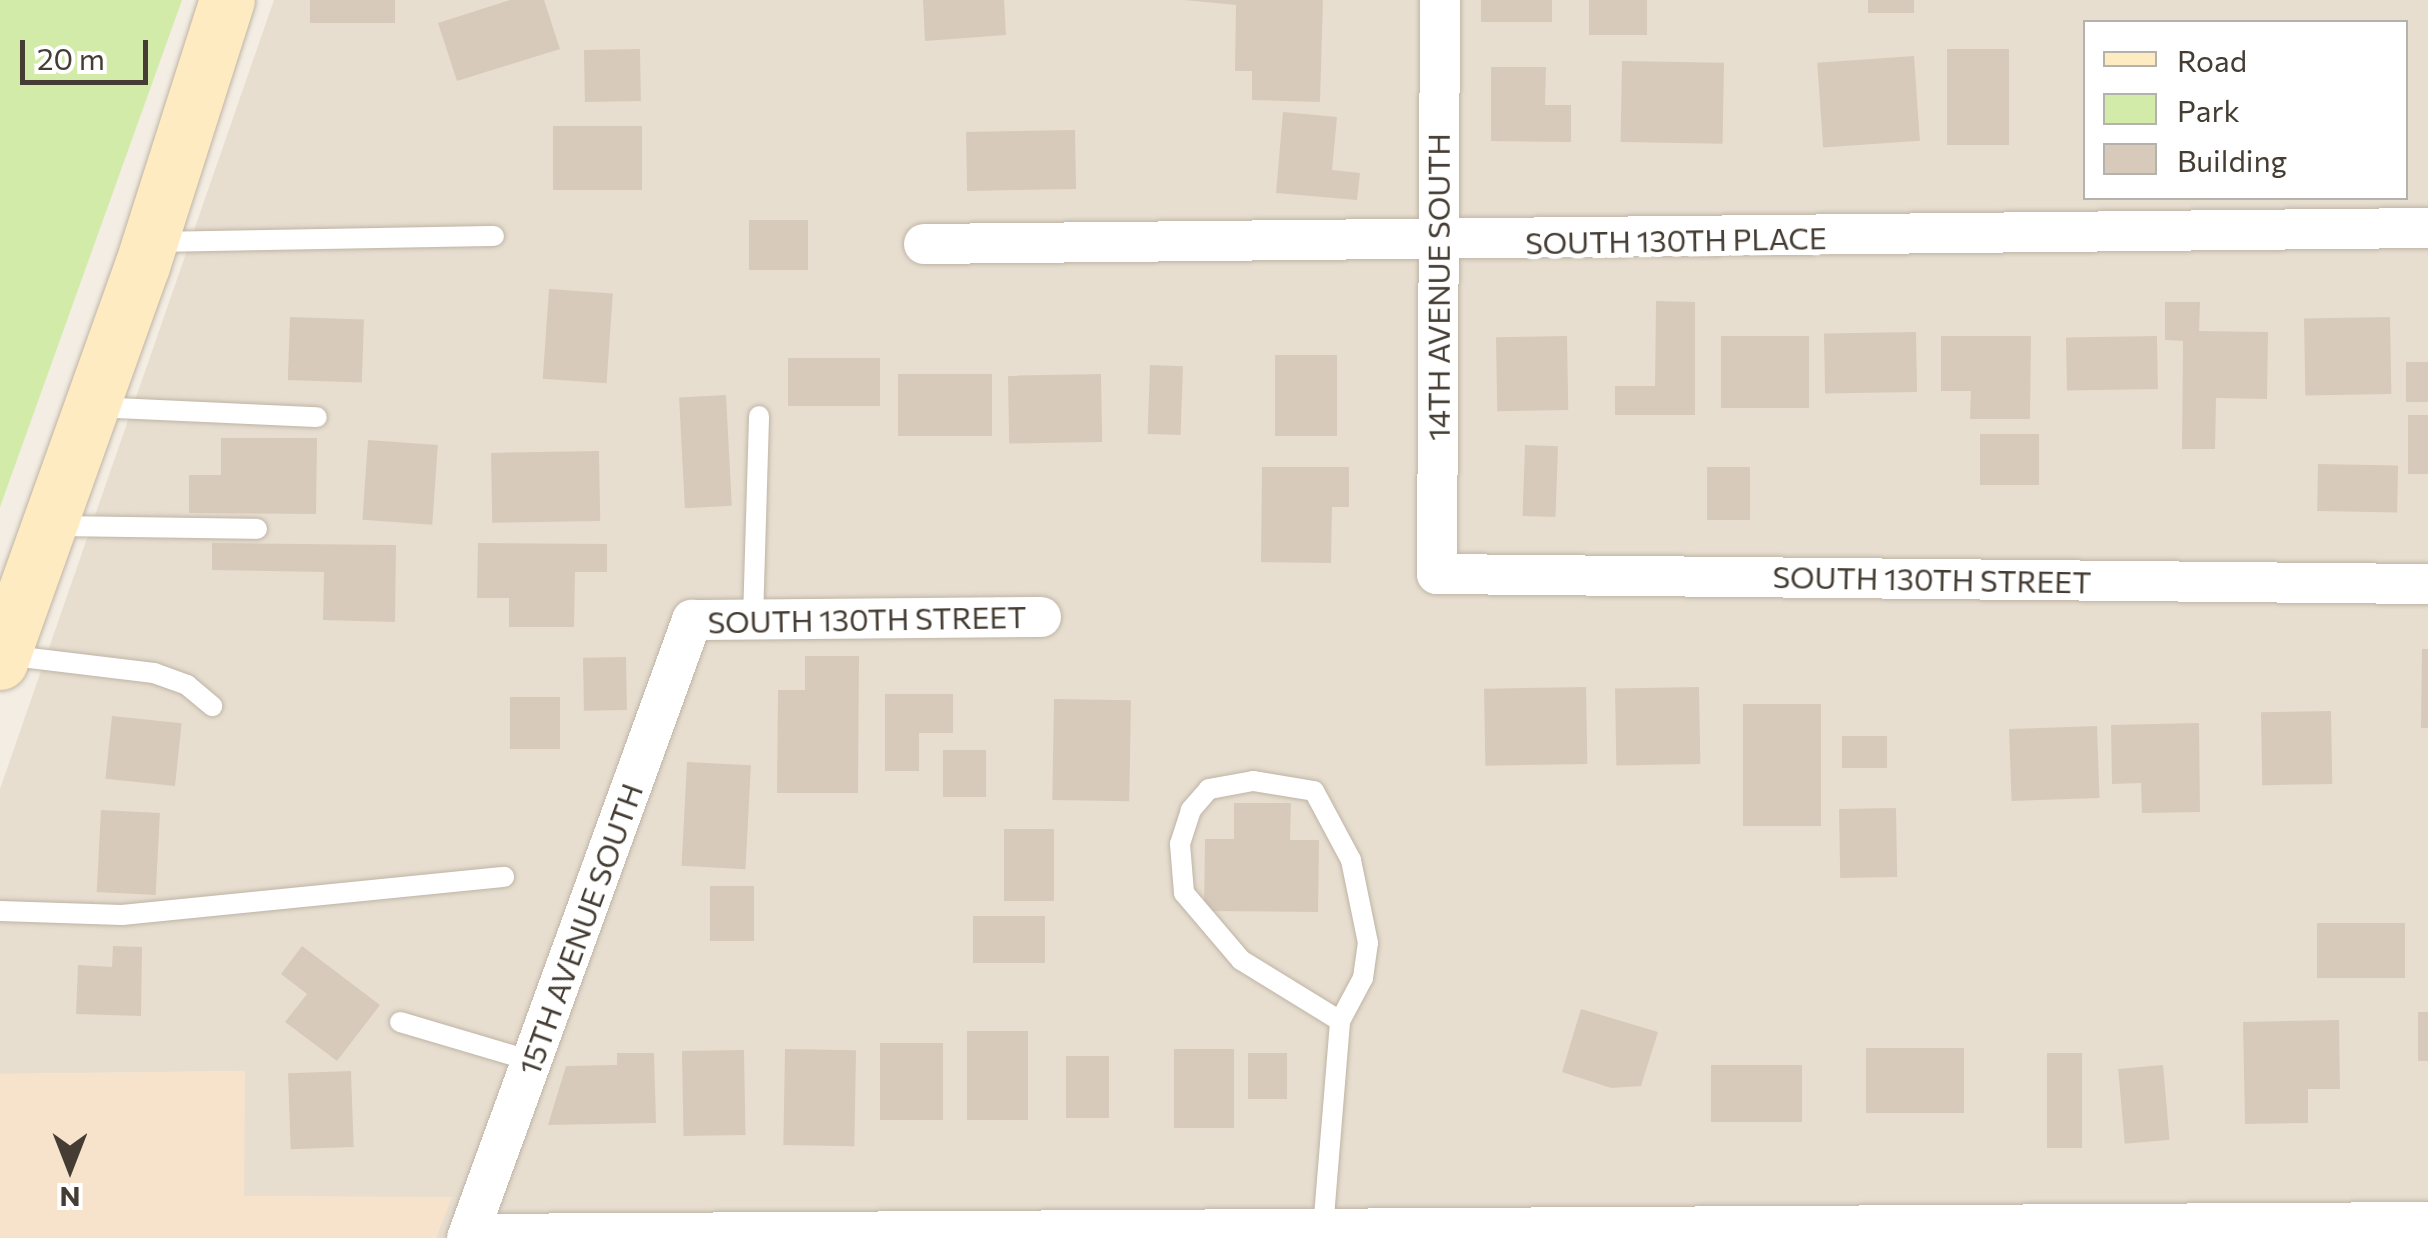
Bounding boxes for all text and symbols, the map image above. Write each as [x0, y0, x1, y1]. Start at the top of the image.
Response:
scale bar [25, 20, 152, 82]
legend [2083, 20, 2408, 200]
text: 20 m [37, 39, 105, 76]
text: Road [2177, 41, 2247, 78]
text: Park [2177, 91, 2240, 128]
street label: 14TH AVENUE SOUTH [1420, 133, 1456, 441]
text: Building [2177, 141, 2287, 178]
street label: SOUTH 130TH PLACE [1525, 219, 1827, 261]
street label: SOUTH 130TH STREET [1772, 558, 2092, 600]
street label: SOUTH 130TH STREET [707, 598, 1027, 640]
street label: 15TH AVENUE SOUTH [510, 778, 650, 1080]
north arrow [20, 1118, 120, 1218]
text: N [60, 1181, 81, 1215]

